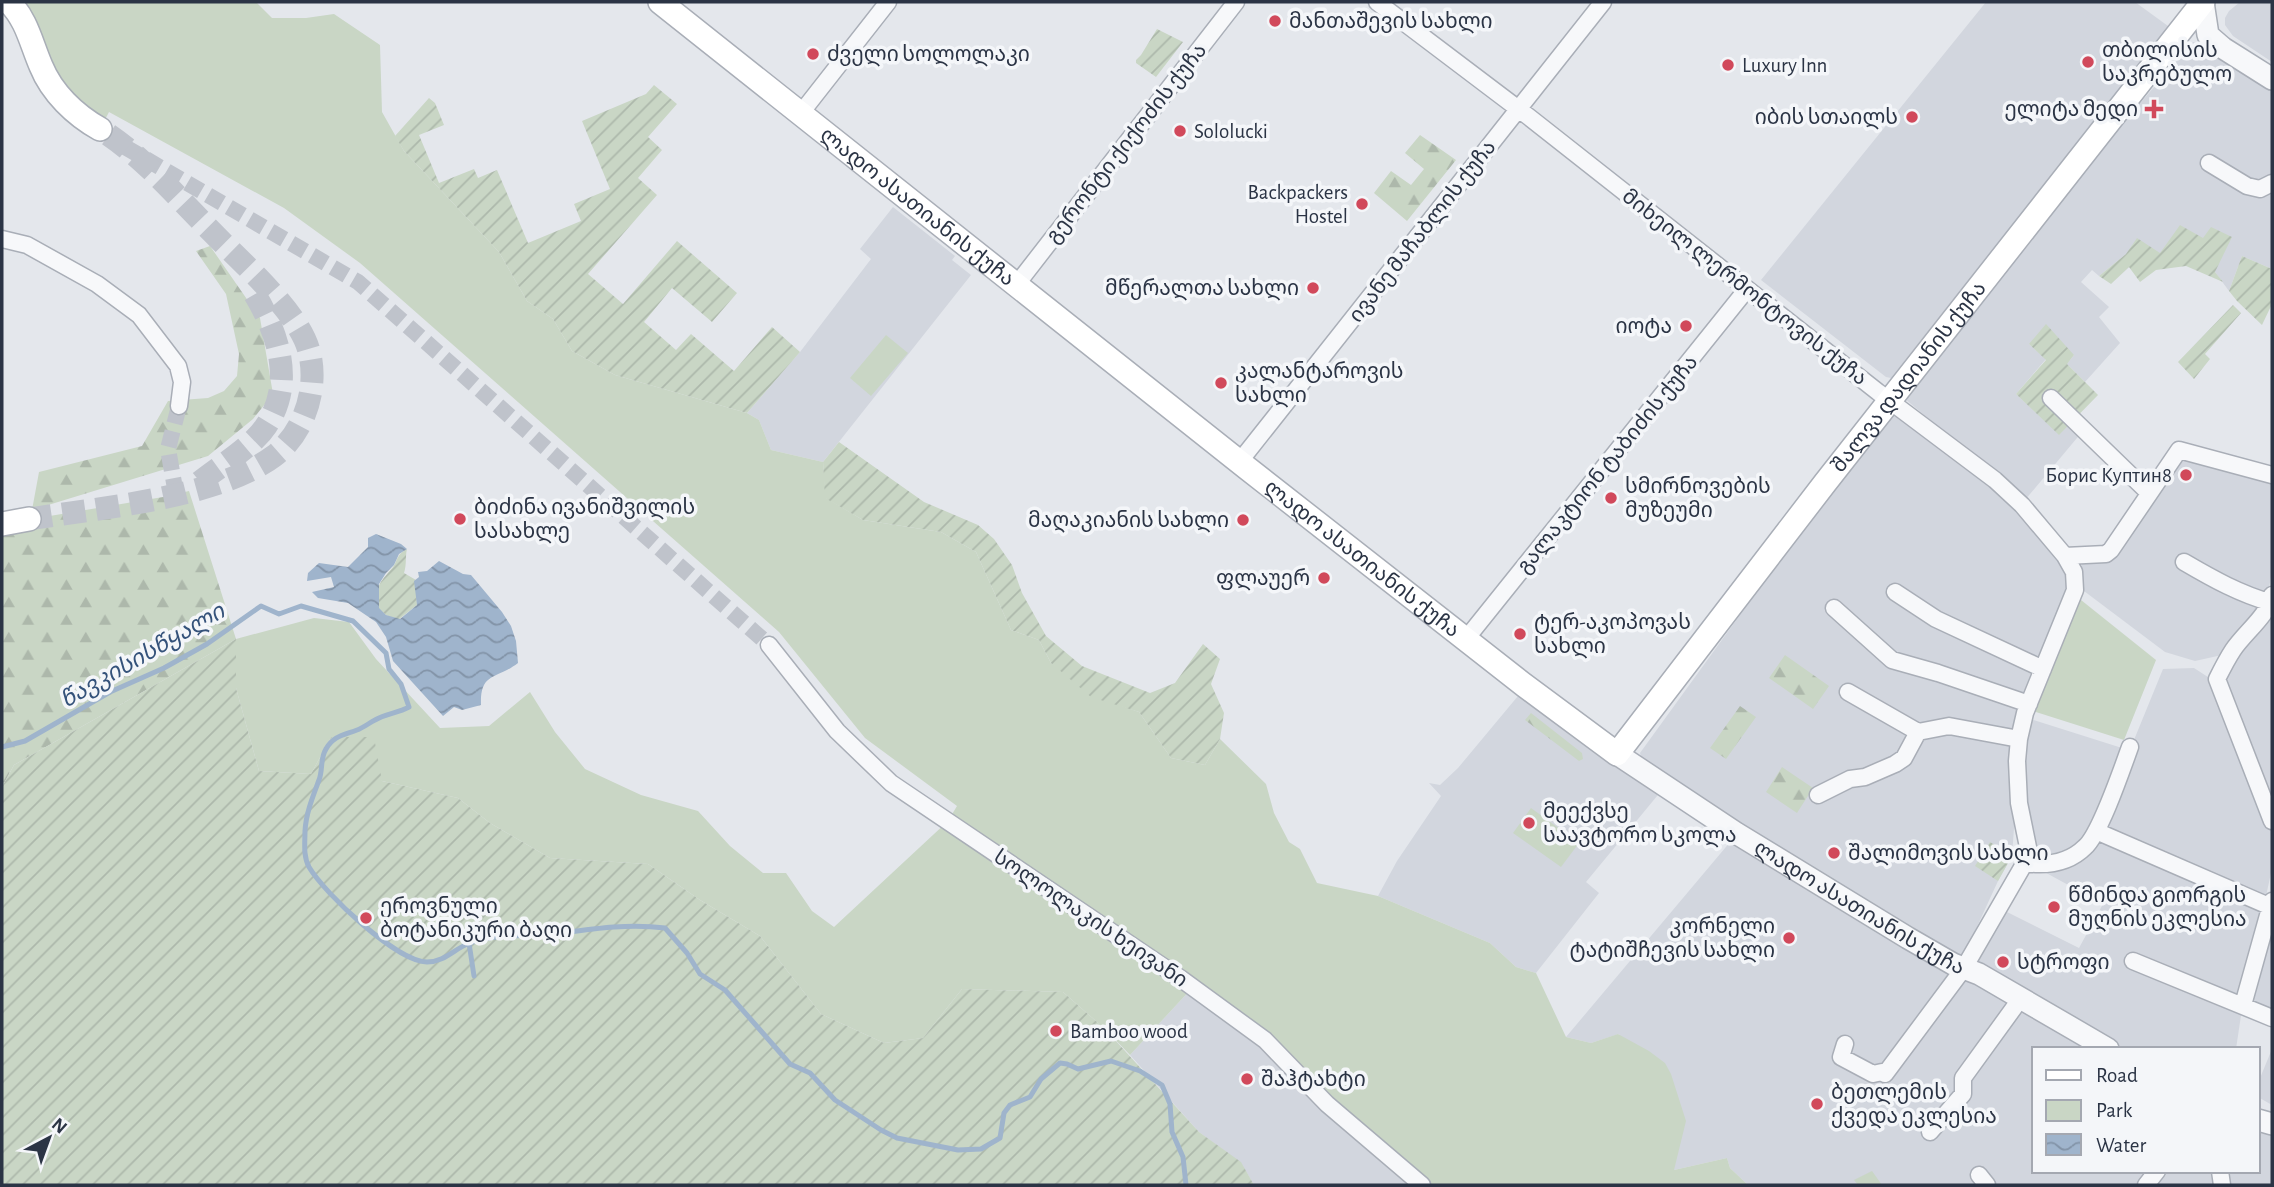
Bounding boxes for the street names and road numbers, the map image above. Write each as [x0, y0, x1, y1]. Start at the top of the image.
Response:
street label: გერონტი ქიქოძის ქუჩა [1042, 40, 1211, 248]
street label: ლადო ასათიანის ქუჩა [815, 124, 1018, 290]
street label: ივანე მაჩაბლის ქუჩა [1345, 136, 1501, 328]
street label: მიხეილ ლერმონტოვის ქუჩა [1617, 185, 1871, 391]
street label: შალვა დადიანის ქუჩა [1828, 278, 1990, 476]
street label: გალაკტიონ ტაბიძის ქუჩა [1513, 351, 1703, 578]
street label: ლადო ასათიანის ქუჩა [1259, 476, 1463, 641]
street label: ლადო ასათიანის ქუჩა [1749, 837, 1967, 978]
street label: სოლოლაკის ხეივანი [989, 846, 1191, 993]

